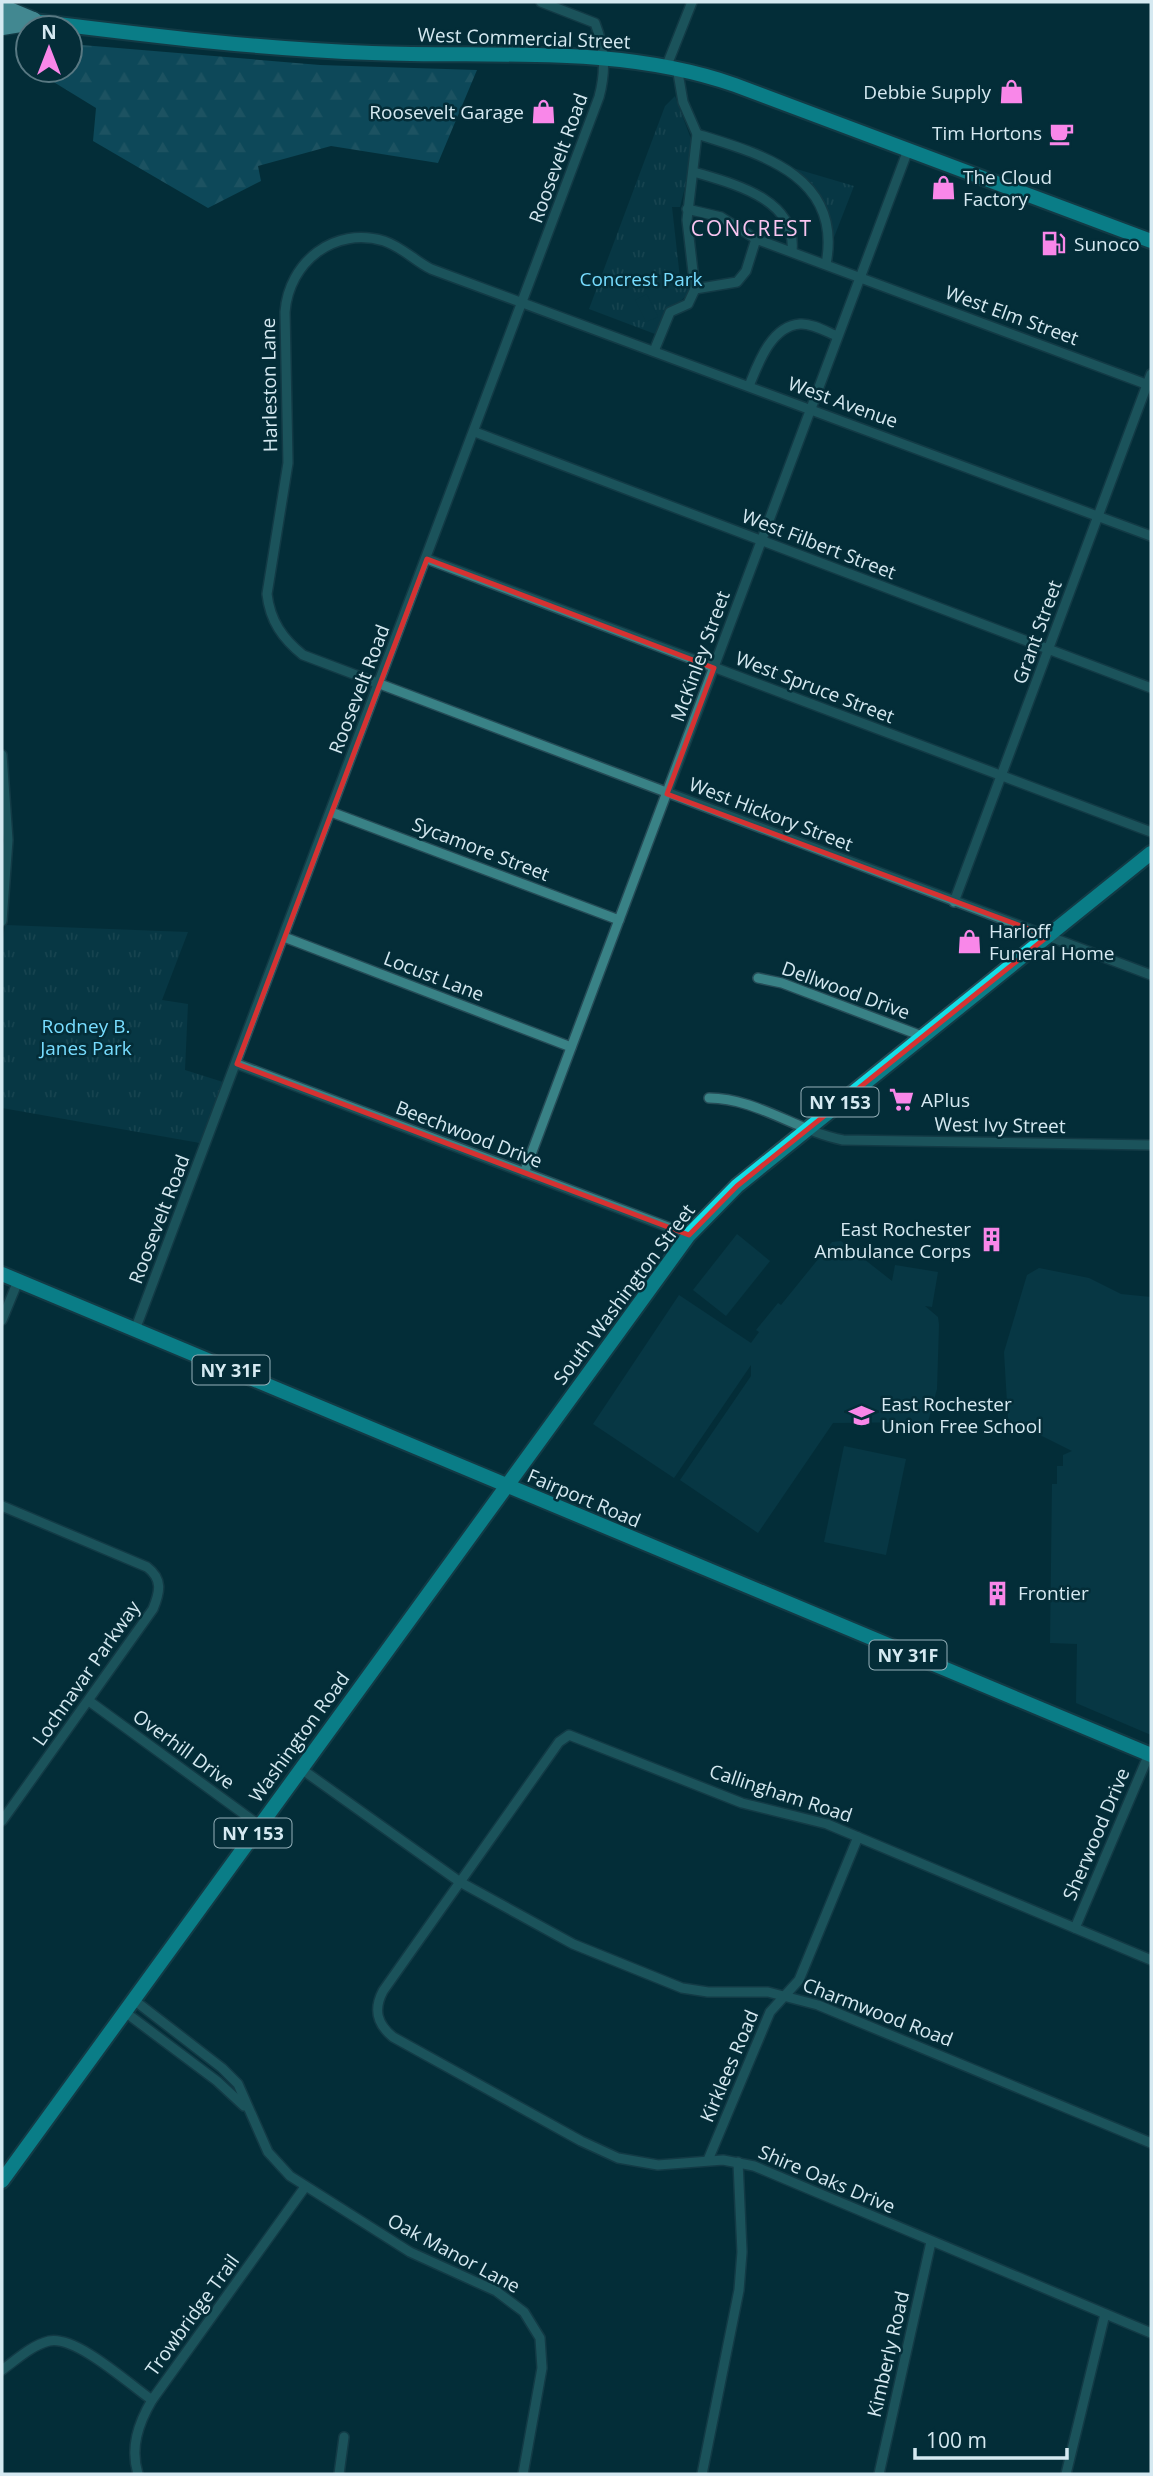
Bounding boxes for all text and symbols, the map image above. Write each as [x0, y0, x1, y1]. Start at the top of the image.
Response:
north arrow [14, 14, 84, 84]
text: N [41, 19, 57, 45]
street label: West Commercial Street [417, 21, 631, 55]
shop icon: Debbie Supply [997, 78, 1025, 106]
place label: Debbie Supply [863, 79, 991, 105]
street label: Roosevelt Road [522, 90, 594, 226]
shop icon: Roosevelt Garage [530, 98, 558, 126]
place label: Roosevelt Garage [369, 99, 524, 125]
cafe icon: Tim Hortons [1048, 119, 1076, 147]
place label: Tim Hortons [932, 120, 1042, 146]
place label: The Cloud Factory [963, 164, 1052, 212]
shop icon: The Cloud Factory [929, 174, 957, 202]
district label: CONCREST [691, 214, 813, 242]
fuel station icon: Sunoco [1040, 230, 1068, 258]
place label: Sunoco [1074, 231, 1140, 257]
park label: Concrest Park [579, 266, 703, 292]
street label: West Elm Street [942, 279, 1082, 351]
street label: Harleston Lane [255, 318, 283, 452]
street label: West Avenue [784, 370, 902, 434]
street label: West Filbert Street [738, 503, 900, 585]
street label: Grant Street [1006, 576, 1068, 687]
street label: McKinley Street [664, 587, 736, 725]
street label: Roosevelt Road [322, 621, 396, 757]
street label: West Spruce Street [732, 645, 898, 729]
street label: West Hickory Street [685, 771, 857, 857]
street label: Sycamore Street [409, 811, 554, 887]
place label: Harloff Funeral Home [989, 918, 1115, 966]
shop icon: Harloff Funeral Home [955, 928, 983, 956]
street label: Locust Lane [380, 945, 488, 1007]
street label: Dellwood Drive [778, 955, 914, 1025]
park label: Rodney B. Janes Park [38, 1013, 132, 1061]
supermarket icon: APlus [887, 1086, 915, 1114]
road number: NY 153 [802, 1087, 878, 1116]
place label: APlus [921, 1087, 970, 1113]
street label: Beechwood Drive [392, 1094, 546, 1174]
street label: West Ivy Street [934, 1111, 1066, 1139]
street label: Roosevelt Road [122, 1151, 196, 1287]
street label: South Washington Street [547, 1198, 701, 1390]
place label: East Rochester Ambulance Corps [815, 1216, 971, 1264]
building icon: East Rochester Ambulance Corps [977, 1226, 1005, 1254]
road number: NY 31F [192, 1356, 270, 1385]
place label: East Rochester Union Free School [881, 1391, 1042, 1439]
school or university icon: East Rochester Union Free School [847, 1401, 875, 1429]
street label: Fairport Road [523, 1462, 645, 1534]
building icon: Frontier [984, 1579, 1012, 1607]
place label: Frontier [1018, 1580, 1089, 1606]
street label: Lochnavar Parkway [26, 1595, 146, 1751]
road number: NY 31F [870, 1640, 946, 1670]
street label: Washington Road [243, 1666, 355, 1808]
street label: Overhill Drive [128, 1703, 240, 1795]
street label: Callingham Road [706, 1758, 856, 1828]
street label: Sherwood Drive [1056, 1764, 1136, 1904]
road number: NY 153 [215, 1818, 292, 1847]
street label: Charmwood Road [799, 1971, 957, 2053]
street label: Kirklees Road [694, 2006, 764, 2126]
street label: Shire Oaks Drive [755, 2138, 899, 2220]
street label: Oak Manor Lane [383, 2207, 525, 2299]
street label: Trowbridge Trail [139, 2249, 245, 2381]
street label: Kimberly Road [861, 2288, 915, 2420]
scale bar [915, 2416, 1067, 2460]
text: 100 m [926, 2426, 987, 2454]

